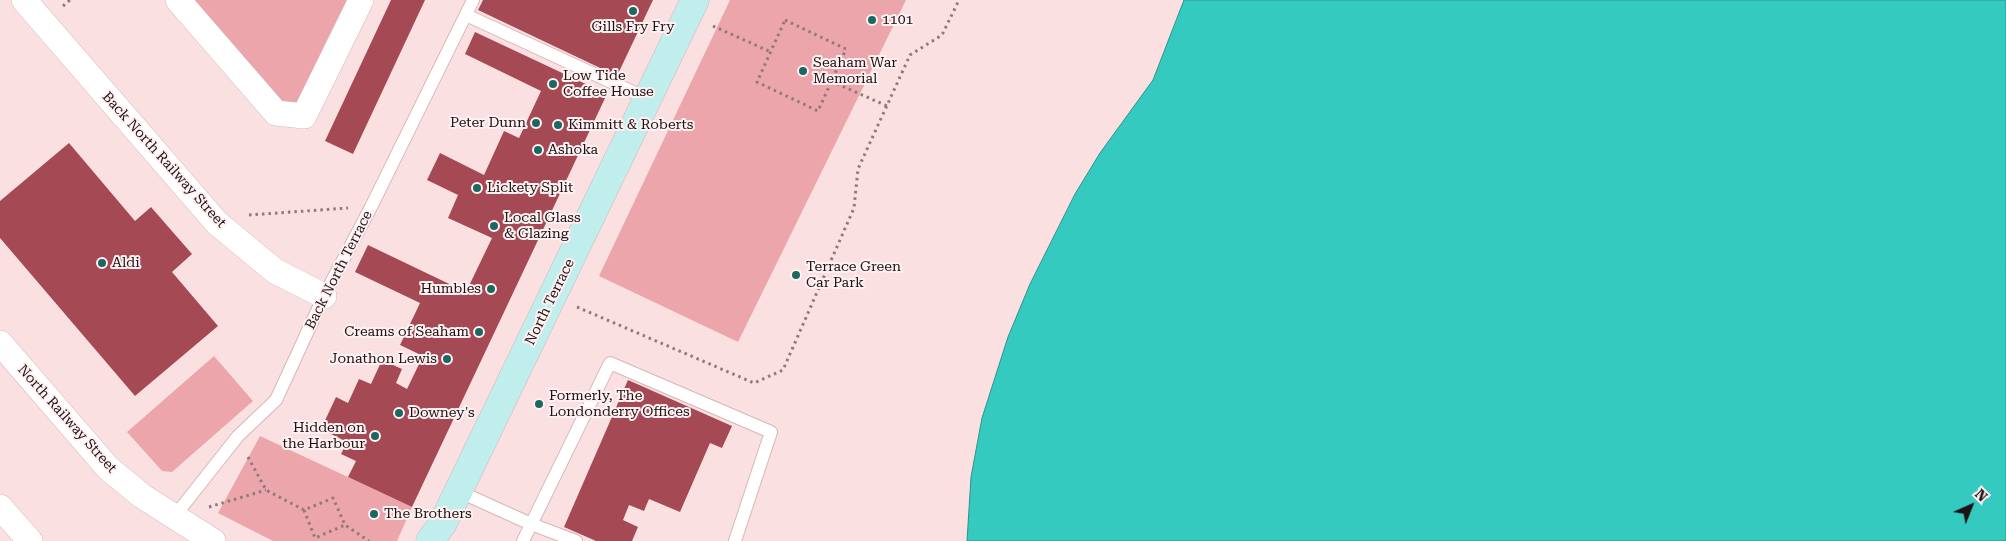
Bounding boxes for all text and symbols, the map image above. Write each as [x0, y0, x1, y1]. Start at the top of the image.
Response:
marker: Gills Fry Fry [627, 5, 639, 17]
place label: 1101 [882, 12, 913, 28]
marker: 1101 [866, 14, 878, 26]
place label: Gills Fry Fry [592, 19, 674, 35]
place label: Seaham War Memorial [813, 55, 897, 88]
marker: Seaham War Memorial [797, 65, 809, 77]
place label: Low Tide Coffee House [563, 68, 654, 100]
marker: Low Tide Coffee House [547, 78, 559, 90]
street label: Back North Railway Street [99, 89, 229, 231]
place label: Peter Dunn [450, 115, 526, 131]
marker: Peter Dunn [530, 117, 542, 129]
place label: Kimmitt & Roberts [568, 117, 693, 133]
marker: Kimmitt & Roberts [552, 119, 564, 131]
place label: Ashoka [548, 142, 598, 158]
marker: Ashoka [532, 144, 544, 156]
place label: Lickety Split [487, 180, 573, 196]
marker: Lickety Split [471, 182, 483, 194]
street label: Back North Terrace [302, 208, 376, 332]
place label: Local Glass & Glazing [504, 210, 581, 242]
marker: Local Glass & Glazing [488, 220, 500, 232]
place label: Aldi [112, 255, 140, 271]
street label: North Terrace [522, 256, 578, 348]
marker: Aldi [96, 257, 108, 269]
place label: Terrace Green Car Park [806, 259, 901, 292]
marker: Terrace Green Car Park [790, 269, 802, 281]
place label: Humbles [420, 281, 481, 297]
marker: Humbles [485, 283, 497, 295]
place label: Creams of Seaham [344, 324, 469, 340]
marker: Creams of Seaham [473, 326, 485, 338]
place label: Jonathon Lewis [330, 351, 437, 367]
marker: Jonathon Lewis [441, 353, 453, 365]
street label: North Railway Street [14, 361, 120, 477]
place label: Formerly, The Londonderry Offices [549, 388, 690, 421]
marker: Formerly, The Londonderry Offices [533, 398, 545, 410]
place label: Downey's [409, 405, 475, 421]
marker: Downey's [393, 407, 405, 419]
place label: Hidden on the Harbour [283, 420, 365, 452]
marker: Hidden on the Harbour [369, 430, 381, 442]
north arrow [1946, 481, 1996, 531]
text: N [1972, 486, 1991, 505]
place label: The Brothers [384, 506, 472, 522]
marker: The Brothers [368, 508, 380, 520]

